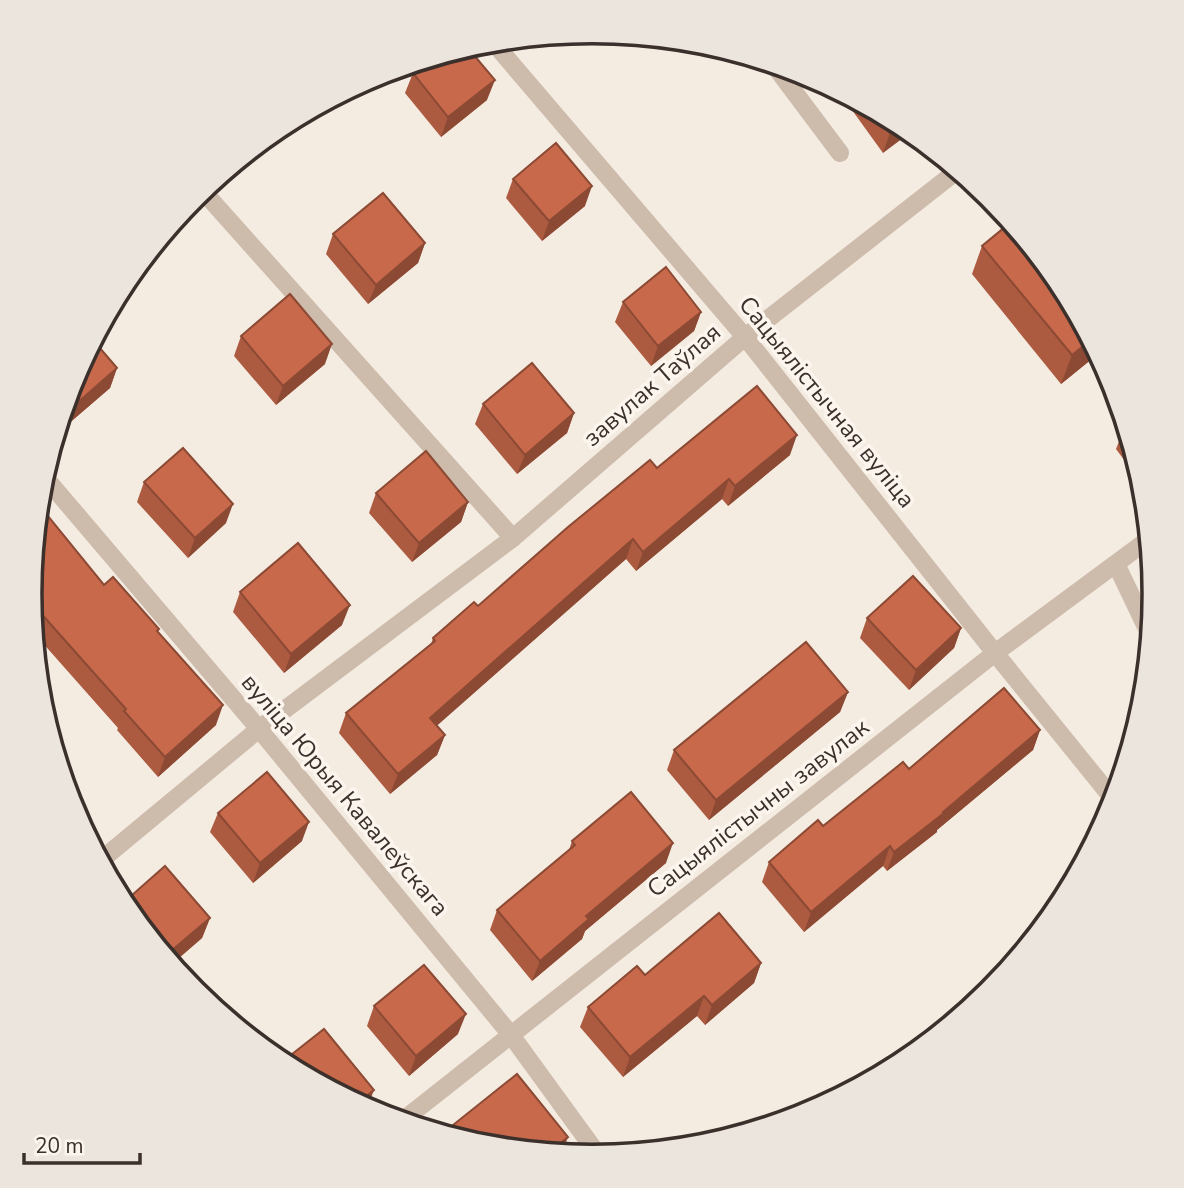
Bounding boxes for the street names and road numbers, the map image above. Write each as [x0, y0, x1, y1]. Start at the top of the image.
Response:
street label: Сацыялістычная вуліца [731, 289, 923, 515]
street label: завулак Таўлая [576, 316, 728, 454]
street label: вуліца Юрыя Кавалеўскага [234, 667, 456, 923]
street label: Сацыялістычны завулак [641, 711, 876, 905]

